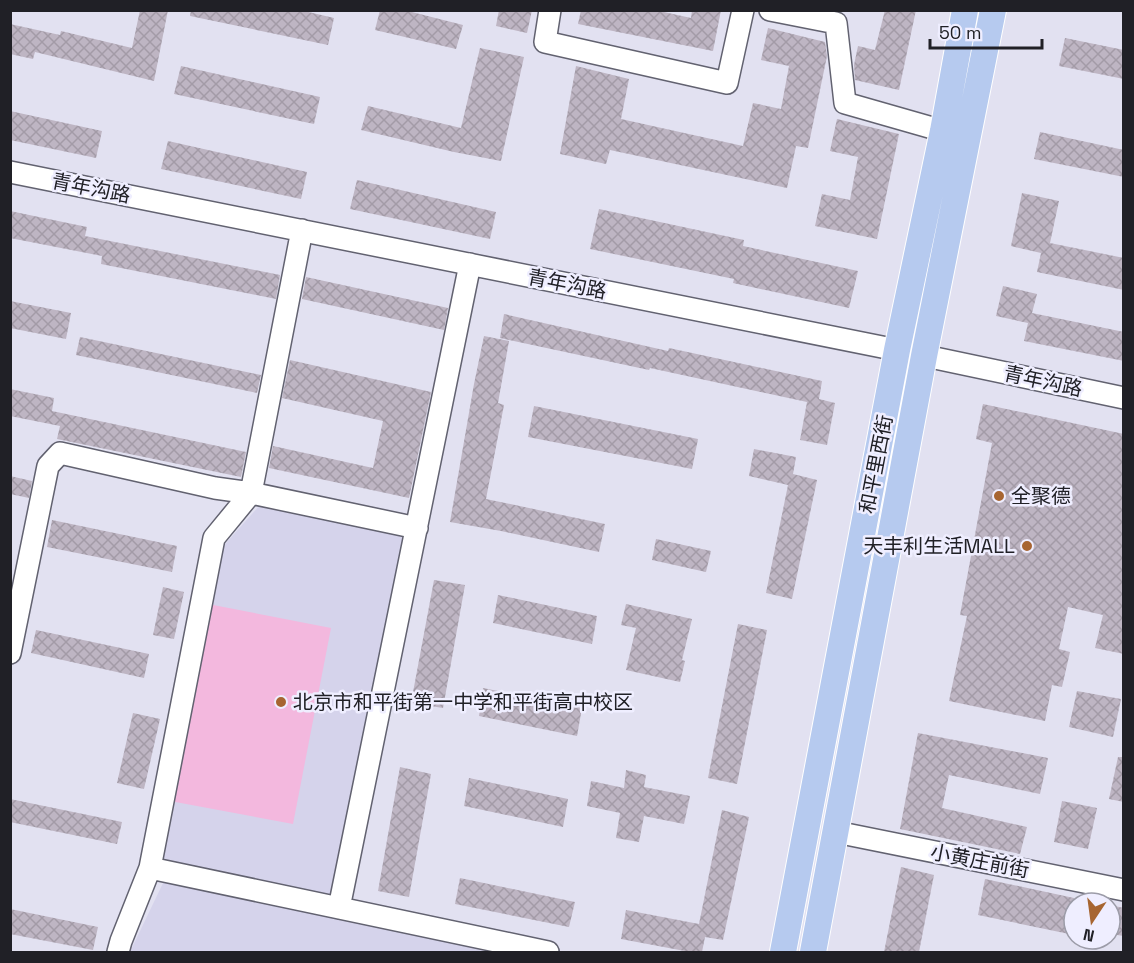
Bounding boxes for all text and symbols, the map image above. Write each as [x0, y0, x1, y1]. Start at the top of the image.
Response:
scale bar [930, 12, 1042, 50]
text: 50 m [939, 21, 981, 44]
street label: 青年沟路 [49, 168, 133, 208]
street label: 青年沟路 [525, 264, 609, 304]
street label: 青年沟路 [1001, 360, 1085, 402]
street label: 和平里西街 [854, 412, 898, 516]
place label: 全聚德 [1011, 483, 1071, 509]
marker: 全聚德 [992, 489, 1006, 503]
place label: 天丰利生活MALL [863, 533, 1015, 559]
marker: 天丰利生活MALL [1020, 539, 1034, 553]
place label: 北京市和平街第一中学和平街高中校区 [293, 689, 633, 715]
marker: 北京市和平街第一中学和平街高中校区 [274, 695, 288, 709]
street label: 小黄庄前街 [928, 839, 1032, 883]
north arrow [1062, 891, 1122, 951]
text: N [1081, 924, 1096, 947]

